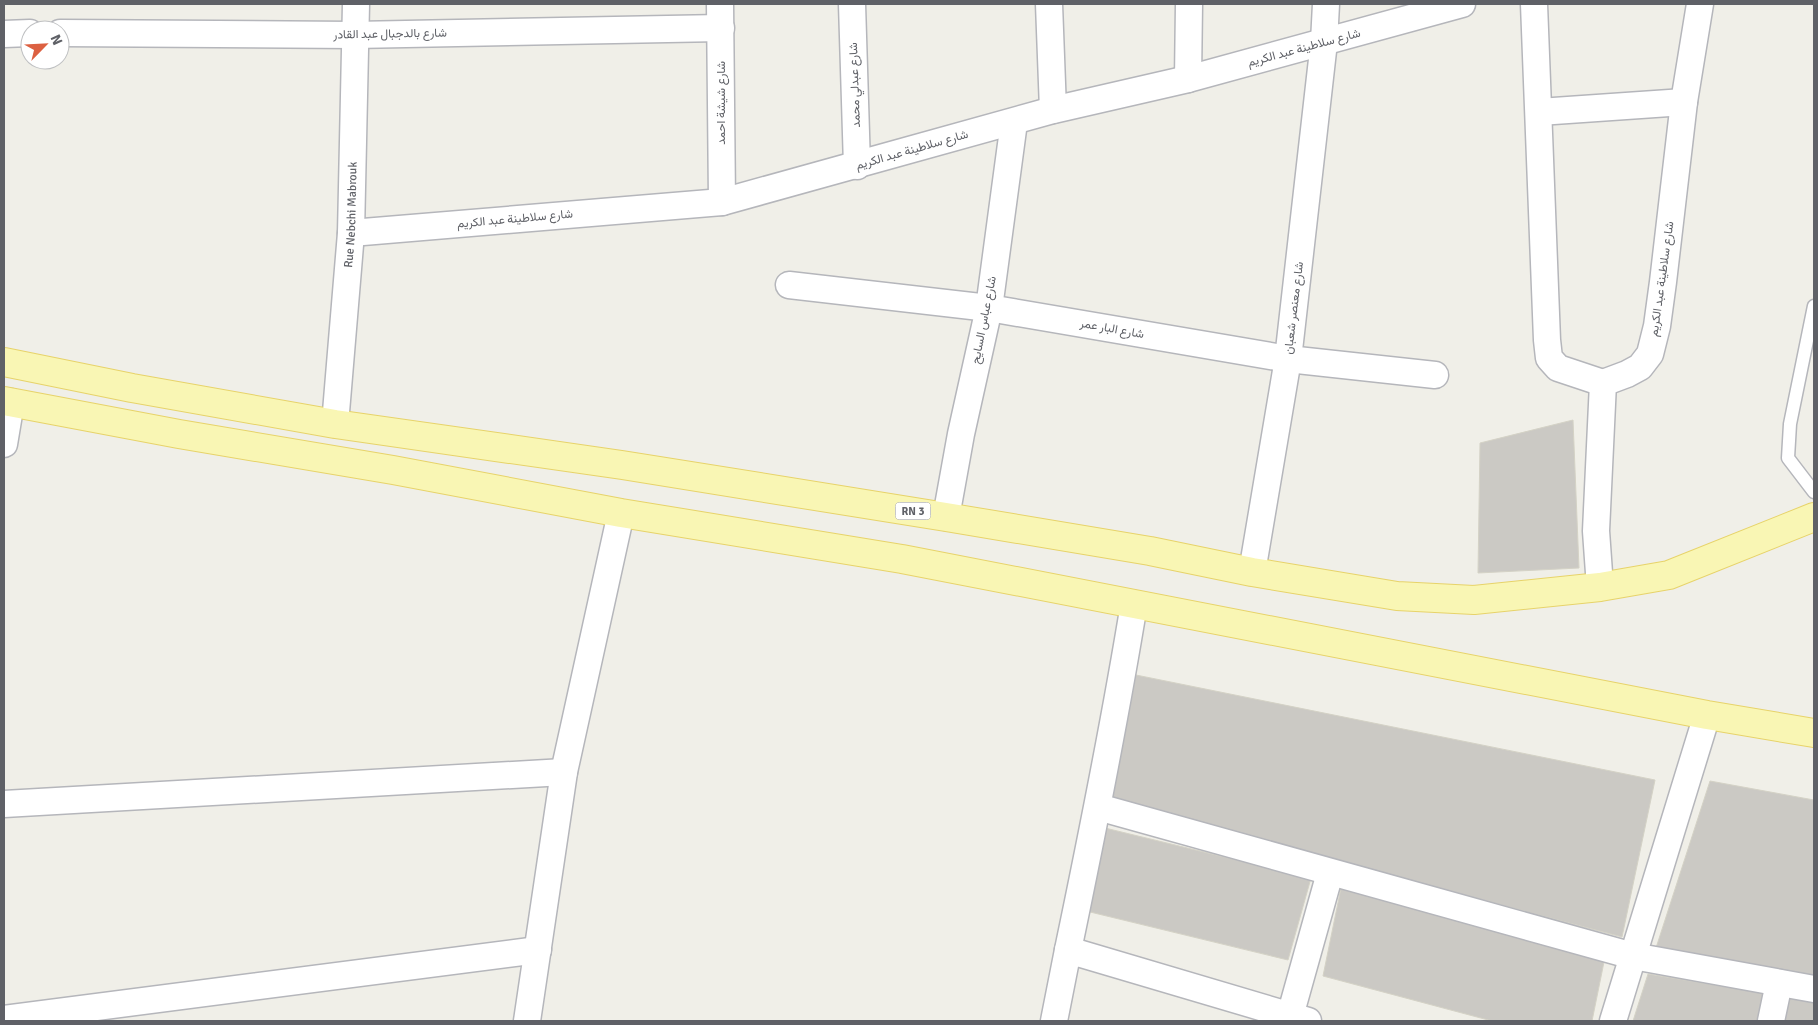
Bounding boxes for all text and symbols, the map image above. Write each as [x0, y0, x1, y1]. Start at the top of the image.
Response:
north arrow [20, 20, 70, 70]
street label: شارع بالدجبال عبد القادر [332, 26, 447, 44]
street label: شارع سلاطينة عبد الكريم [1246, 26, 1362, 71]
text: N [47, 32, 66, 48]
street label: شارع عبدلي محمد [846, 42, 866, 128]
street label: شارع شيشة احمد [714, 61, 730, 145]
street label: شارع سلاطينة عبد الكريم [854, 127, 970, 174]
street label: Rue Nebchi Mabrouk [341, 162, 360, 268]
street label: شارع سلاطينة عبد الكريم [456, 206, 574, 233]
street label: شارع سلاطينة عبد الكريم [1646, 220, 1679, 338]
street label: شارع معنصر شعبان [1281, 261, 1308, 355]
street label: شارع عباس السايح [968, 275, 1001, 365]
street label: شارع البار عمر [1078, 316, 1145, 343]
road number: RN 3 [896, 502, 930, 520]

